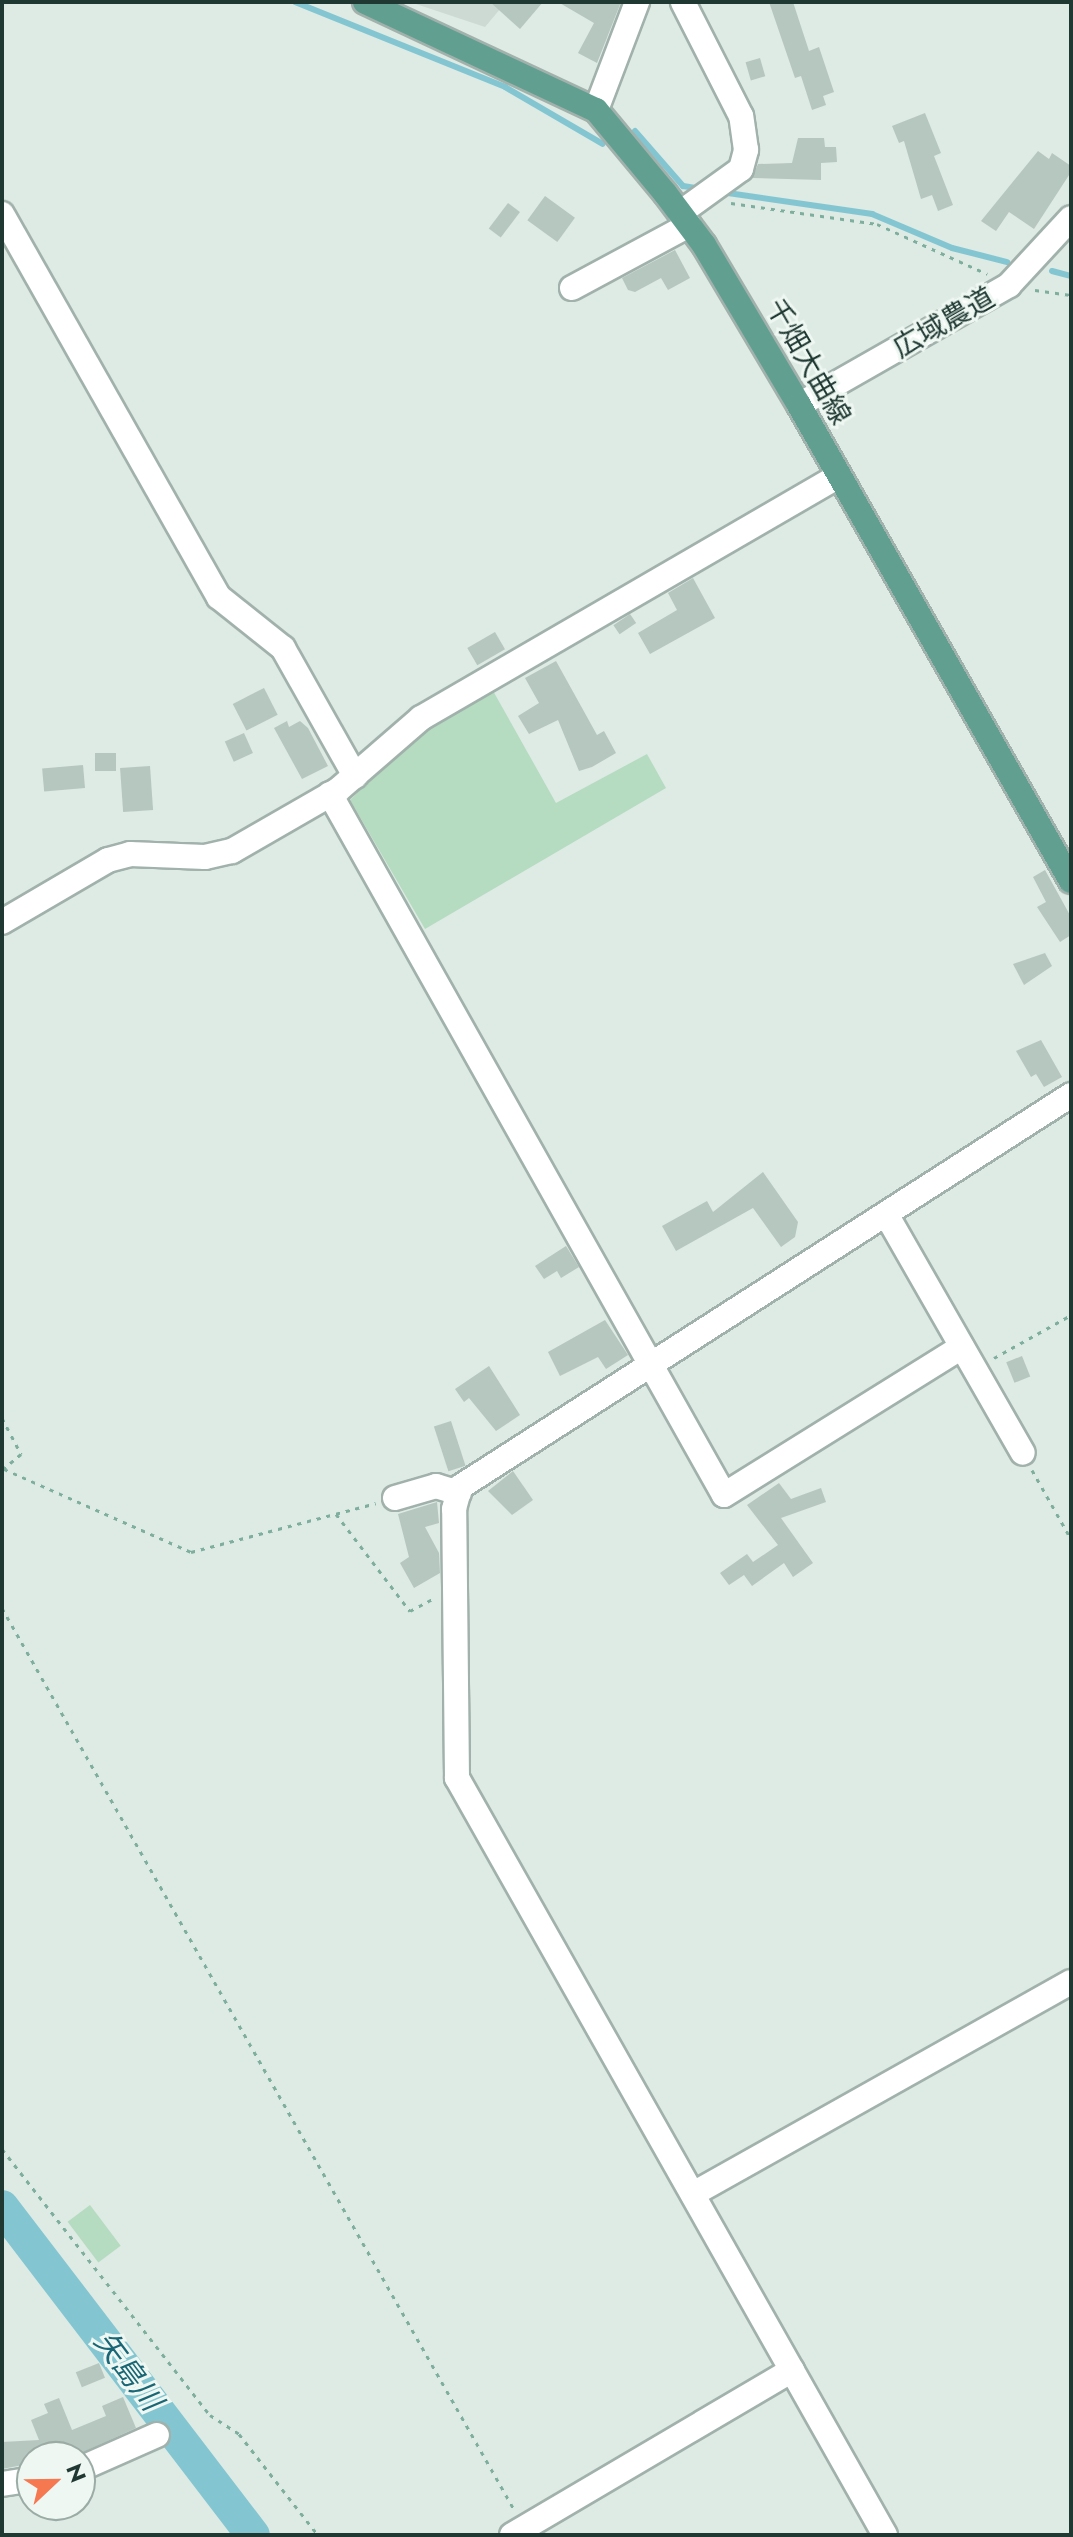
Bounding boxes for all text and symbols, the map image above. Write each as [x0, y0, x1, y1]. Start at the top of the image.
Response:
street label: 広域農道 [887, 280, 1001, 366]
street label: 千畑大曲線 [758, 293, 858, 431]
water label: 矢島川 [87, 2324, 169, 2418]
north arrow [16, 2441, 96, 2521]
text: N [58, 2459, 95, 2487]

